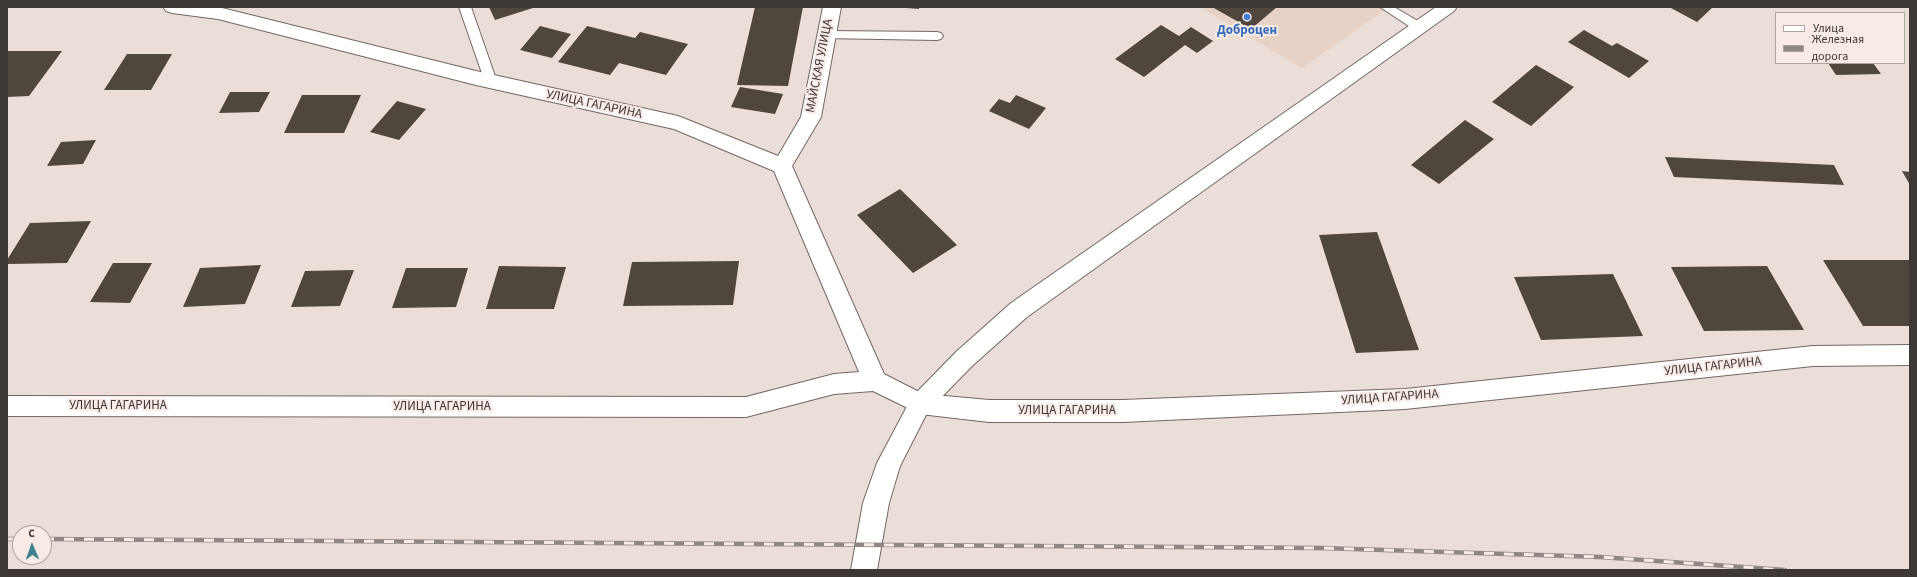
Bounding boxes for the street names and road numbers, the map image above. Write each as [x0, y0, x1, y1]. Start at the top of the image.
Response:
street label: МАЙСКАЯ УЛИЦА [803, 18, 837, 114]
street label: УЛИЦА ГАГАРИНА [545, 87, 643, 123]
street label: УЛИЦА ГАГАРИНА [1664, 354, 1762, 380]
street label: УЛИЦА ГАГАРИНА [1341, 387, 1439, 409]
street label: УЛИЦА ГАГАРИНА [69, 398, 167, 414]
street label: УЛИЦА ГАГАРИНА [393, 399, 491, 415]
street label: УЛИЦА ГАГАРИНА [1018, 403, 1116, 419]

